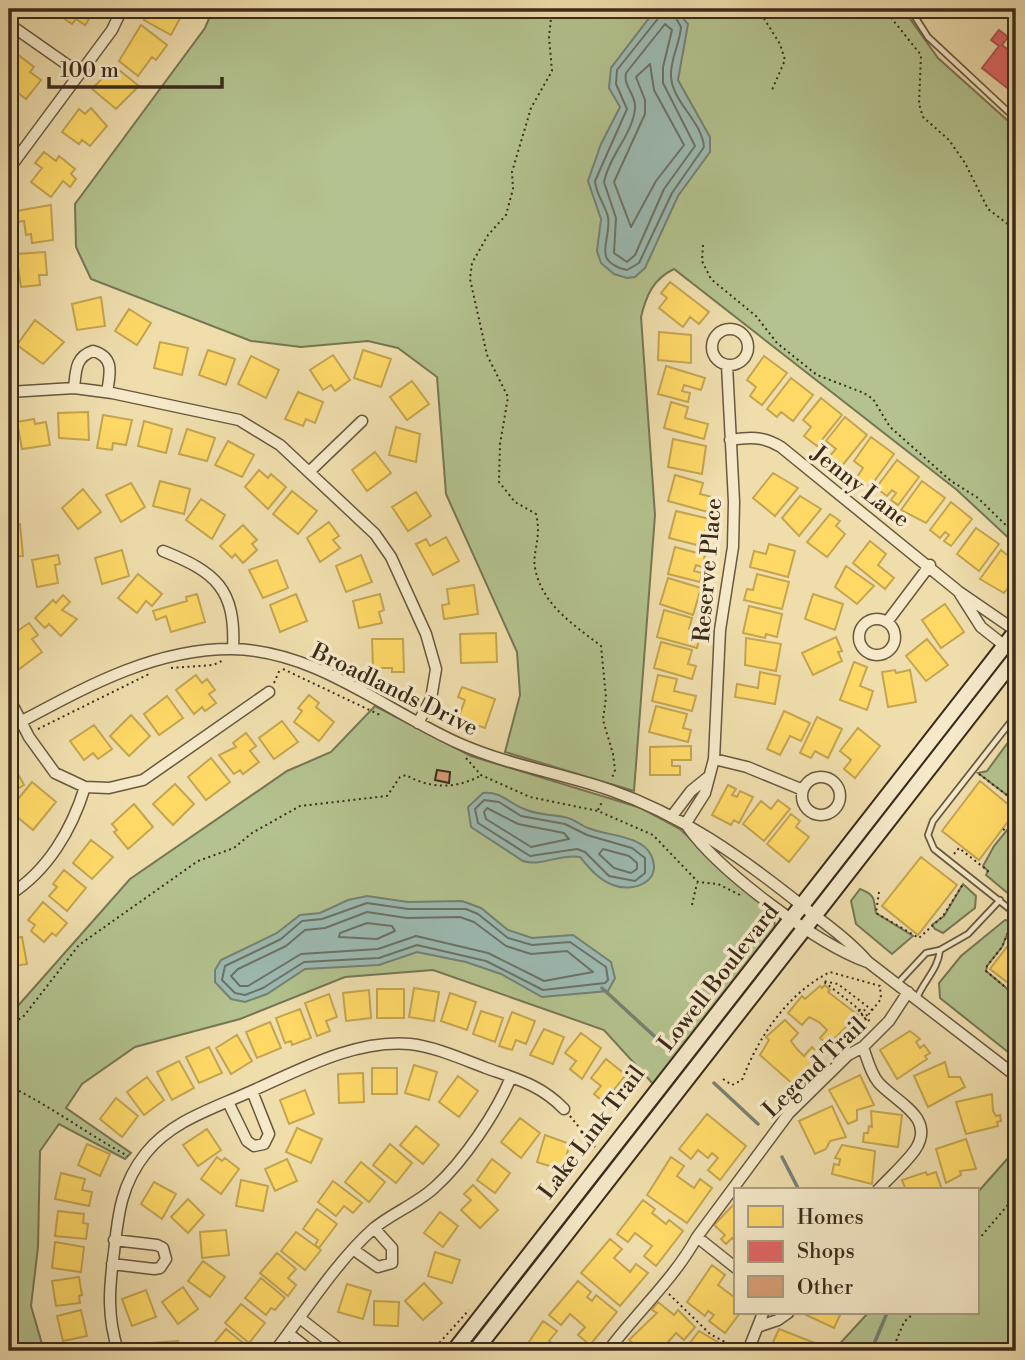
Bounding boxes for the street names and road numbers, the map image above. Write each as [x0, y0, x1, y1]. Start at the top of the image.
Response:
street label: Jenny Lane [805, 439, 915, 534]
street label: Reserve Place [688, 497, 728, 643]
street label: Broadlands Drive [306, 637, 483, 742]
street label: Lowell Boulevard [652, 898, 785, 1057]
street label: Legend Trail [757, 1011, 872, 1124]
street label: Lake Link Trail [533, 1060, 651, 1205]

